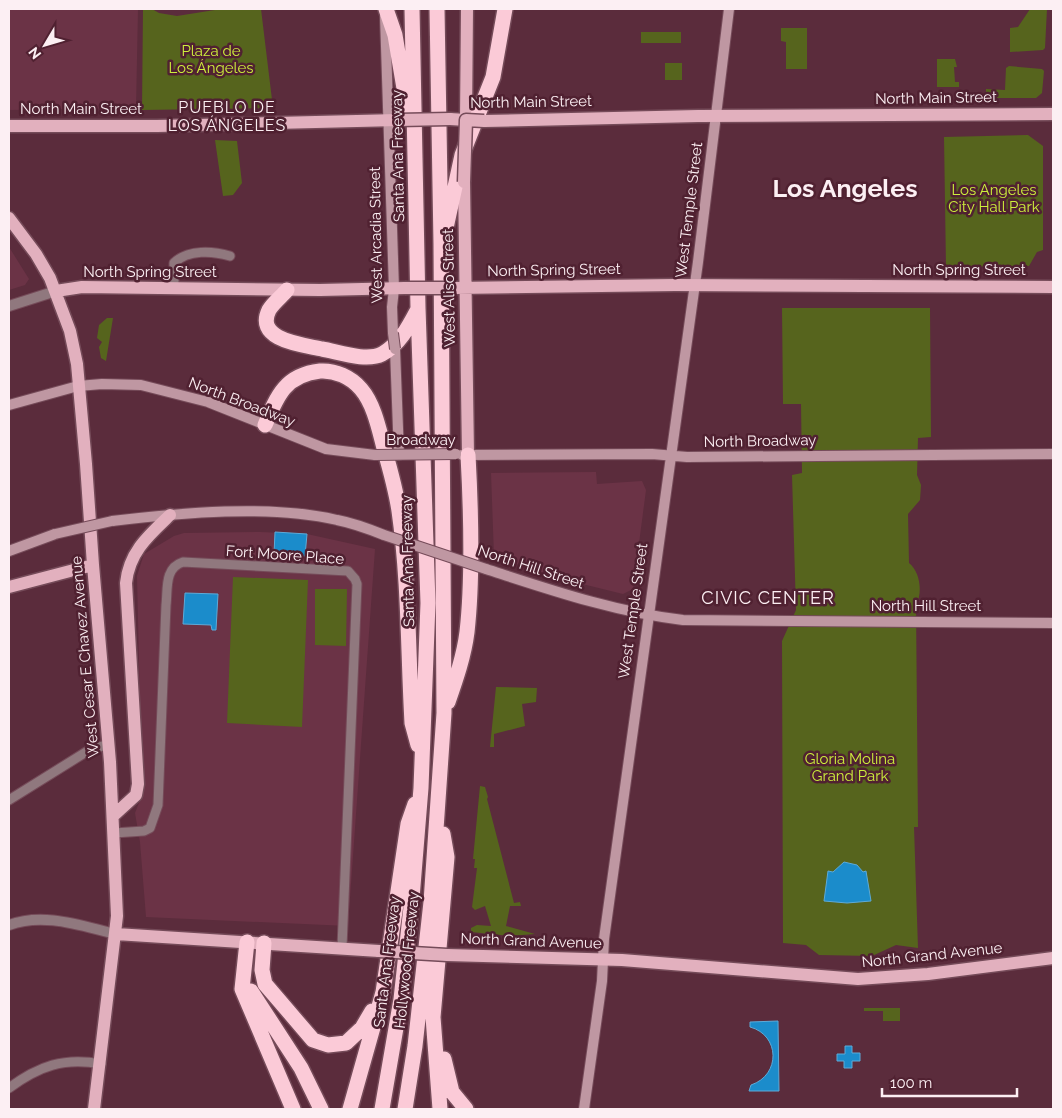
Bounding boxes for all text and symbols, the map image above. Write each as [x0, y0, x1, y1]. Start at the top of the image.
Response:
north arrow [20, 20, 70, 70]
park label: Plaza de Los Ángeles [168, 42, 254, 77]
text: N [25, 44, 44, 62]
street label: North Main Street [875, 88, 997, 108]
street label: Santa Ana Freeway [388, 90, 408, 222]
street label: North Main Street [470, 92, 592, 112]
district label: PUEBLO DE LOS ÁNGELES [168, 98, 286, 135]
street label: North Main Street [20, 100, 142, 118]
street label: West Temple Street [672, 141, 706, 279]
street label: West Arcadia Street [366, 166, 386, 304]
district label: Los Angeles [772, 173, 918, 203]
park label: Los Angeles City Hall Park [948, 181, 1040, 216]
street label: West Aliso Street [439, 229, 459, 347]
street label: North Spring Street [487, 260, 621, 280]
street label: North Spring Street [892, 261, 1026, 279]
street label: North Spring Street [83, 263, 217, 281]
street label: North Broadway [186, 373, 298, 431]
street label: Broadway [386, 431, 456, 449]
street label: North Broadway [703, 431, 817, 451]
street label: Santa Ana Freeway [398, 495, 418, 627]
street label: North Hill Street [476, 541, 586, 593]
street label: Fort Moore Place [225, 542, 345, 568]
street label: West Temple Street [615, 542, 651, 680]
street label: West Cesar E Chavez Avenue [67, 555, 103, 759]
district label: CIVIC CENTER [701, 587, 835, 608]
street label: North Hill Street [871, 597, 981, 615]
park label: Gloria Molina Grand Park [805, 750, 895, 785]
street label: Hollywood Freeway [391, 891, 423, 1029]
street label: Santa Ana Freeway [370, 895, 404, 1029]
street label: North Grand Avenue [460, 930, 602, 952]
street label: North Grand Avenue [861, 939, 1003, 971]
scale bar [882, 1066, 1017, 1098]
text: 100 m [890, 1074, 932, 1092]

